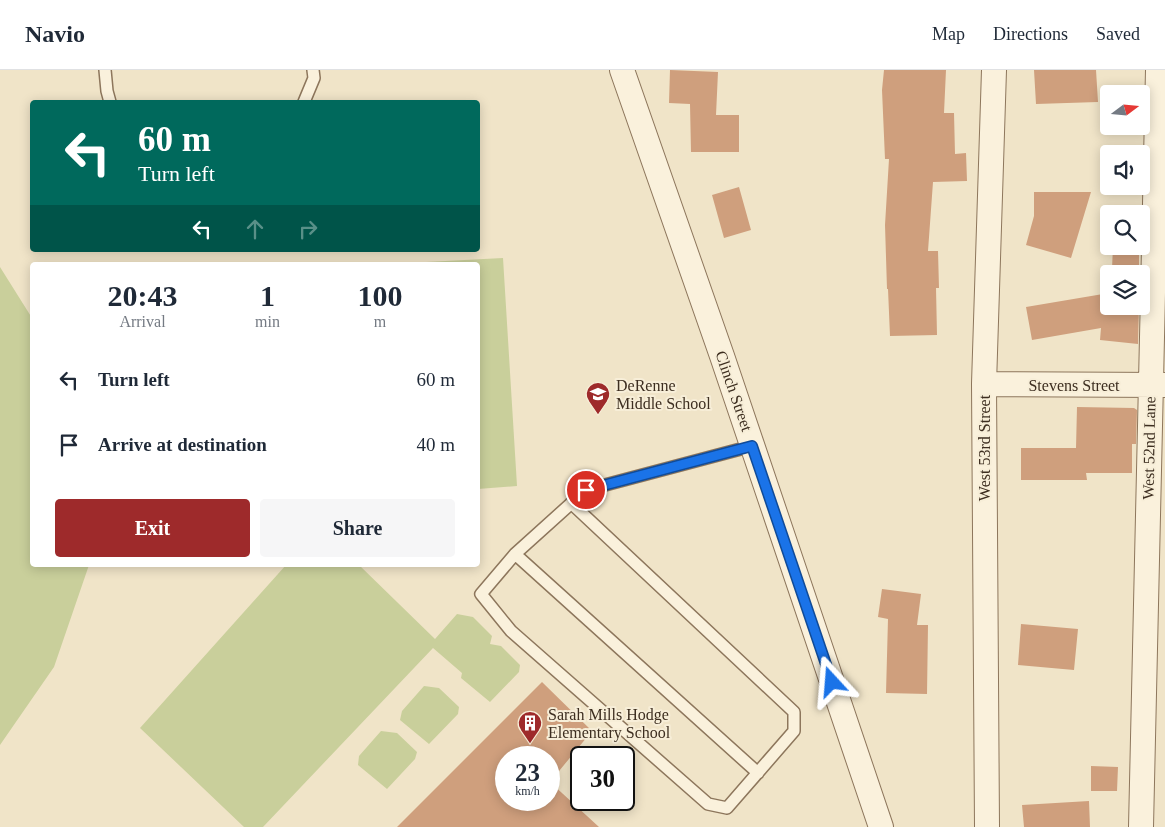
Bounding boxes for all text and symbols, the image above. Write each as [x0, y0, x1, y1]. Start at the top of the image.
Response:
text: Navio [25, 21, 85, 47]
text: Map [932, 24, 965, 44]
text: Directions [993, 24, 1068, 44]
text: Saved [1096, 24, 1140, 44]
north arrow [1100, 85, 1150, 135]
map controls [1100, 85, 1150, 315]
icon: left [55, 120, 120, 185]
text: 60 m [138, 120, 211, 159]
button: sound [1100, 145, 1150, 195]
text: Turn left [138, 161, 215, 186]
button: search [1100, 205, 1150, 255]
icon: left [188, 215, 216, 243]
icon: ahead [241, 215, 269, 243]
icon: right [294, 215, 322, 243]
button: layers [1100, 265, 1150, 315]
text: 20:43 [108, 279, 178, 312]
text: 1 [260, 279, 275, 312]
text: 100 [357, 279, 402, 312]
text: Arrival [119, 313, 166, 330]
text: min [255, 313, 280, 330]
text: m [374, 313, 386, 330]
street label: Clinch Street [712, 349, 756, 434]
icon: left [55, 366, 83, 394]
text: Turn left [98, 369, 170, 390]
text: 60 m [416, 369, 455, 390]
place label: DeRenne Middle School [616, 377, 711, 412]
street label: Stevens Street [1028, 377, 1120, 394]
school or university icon: DeRenne Middle School [585, 381, 611, 415]
street label: West 53rd Street [976, 394, 993, 501]
street label: West 52nd Lane [1140, 396, 1158, 500]
icon: arrive [55, 431, 83, 459]
text: Arrive at destination [98, 434, 267, 455]
text: 40 m [416, 434, 455, 455]
pin [565, 469, 607, 511]
icon: arrive [572, 476, 600, 504]
button: Exit [55, 499, 250, 557]
button: Share [260, 499, 455, 557]
position arrow [805, 655, 857, 707]
place label: Sarah Mills Hodge Elementary School [548, 706, 671, 742]
building icon: Sarah Mills Hodge Elementary School [517, 710, 543, 744]
speed limit sign: 30 [570, 746, 635, 811]
text: 23 [515, 759, 540, 786]
text: km/h [515, 784, 540, 798]

